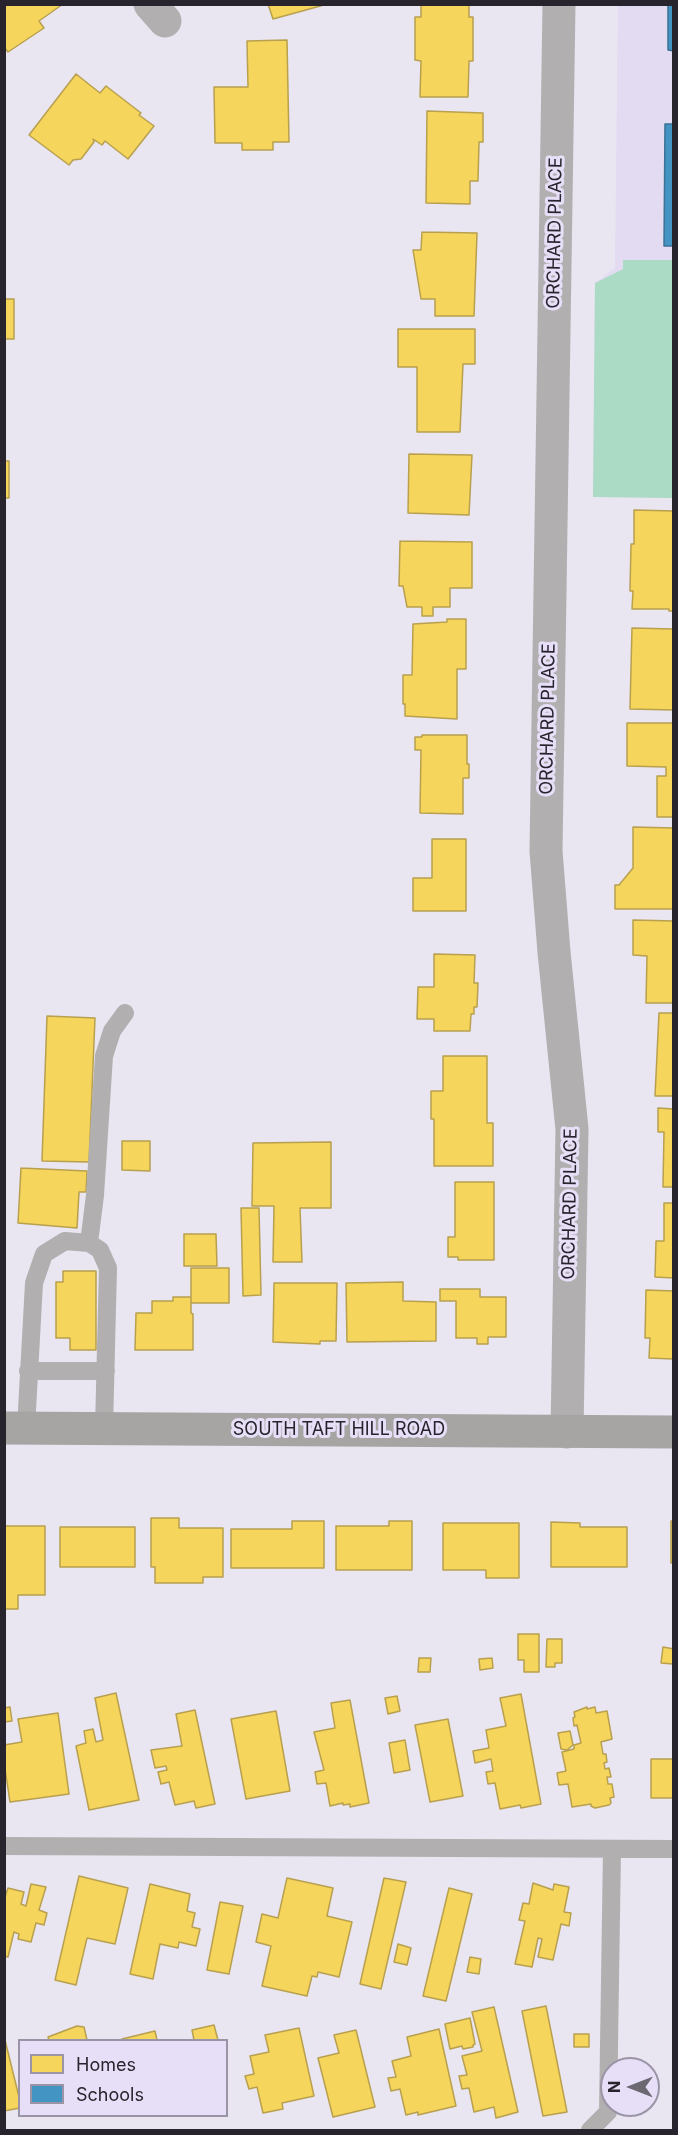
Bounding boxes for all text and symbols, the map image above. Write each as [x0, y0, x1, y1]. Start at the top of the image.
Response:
street label: ORCHARD PLACE [543, 157, 567, 309]
street label: ORCHARD PLACE [536, 643, 560, 795]
street label: ORCHARD PLACE [558, 1128, 582, 1280]
street label: SOUTH TAFT HILL ROAD [233, 1419, 445, 1441]
legend [18, 2039, 228, 2117]
text: Homes [76, 2054, 136, 2075]
north arrow [600, 2057, 660, 2117]
text: N [604, 2081, 624, 2093]
text: Schools [76, 2084, 144, 2105]

